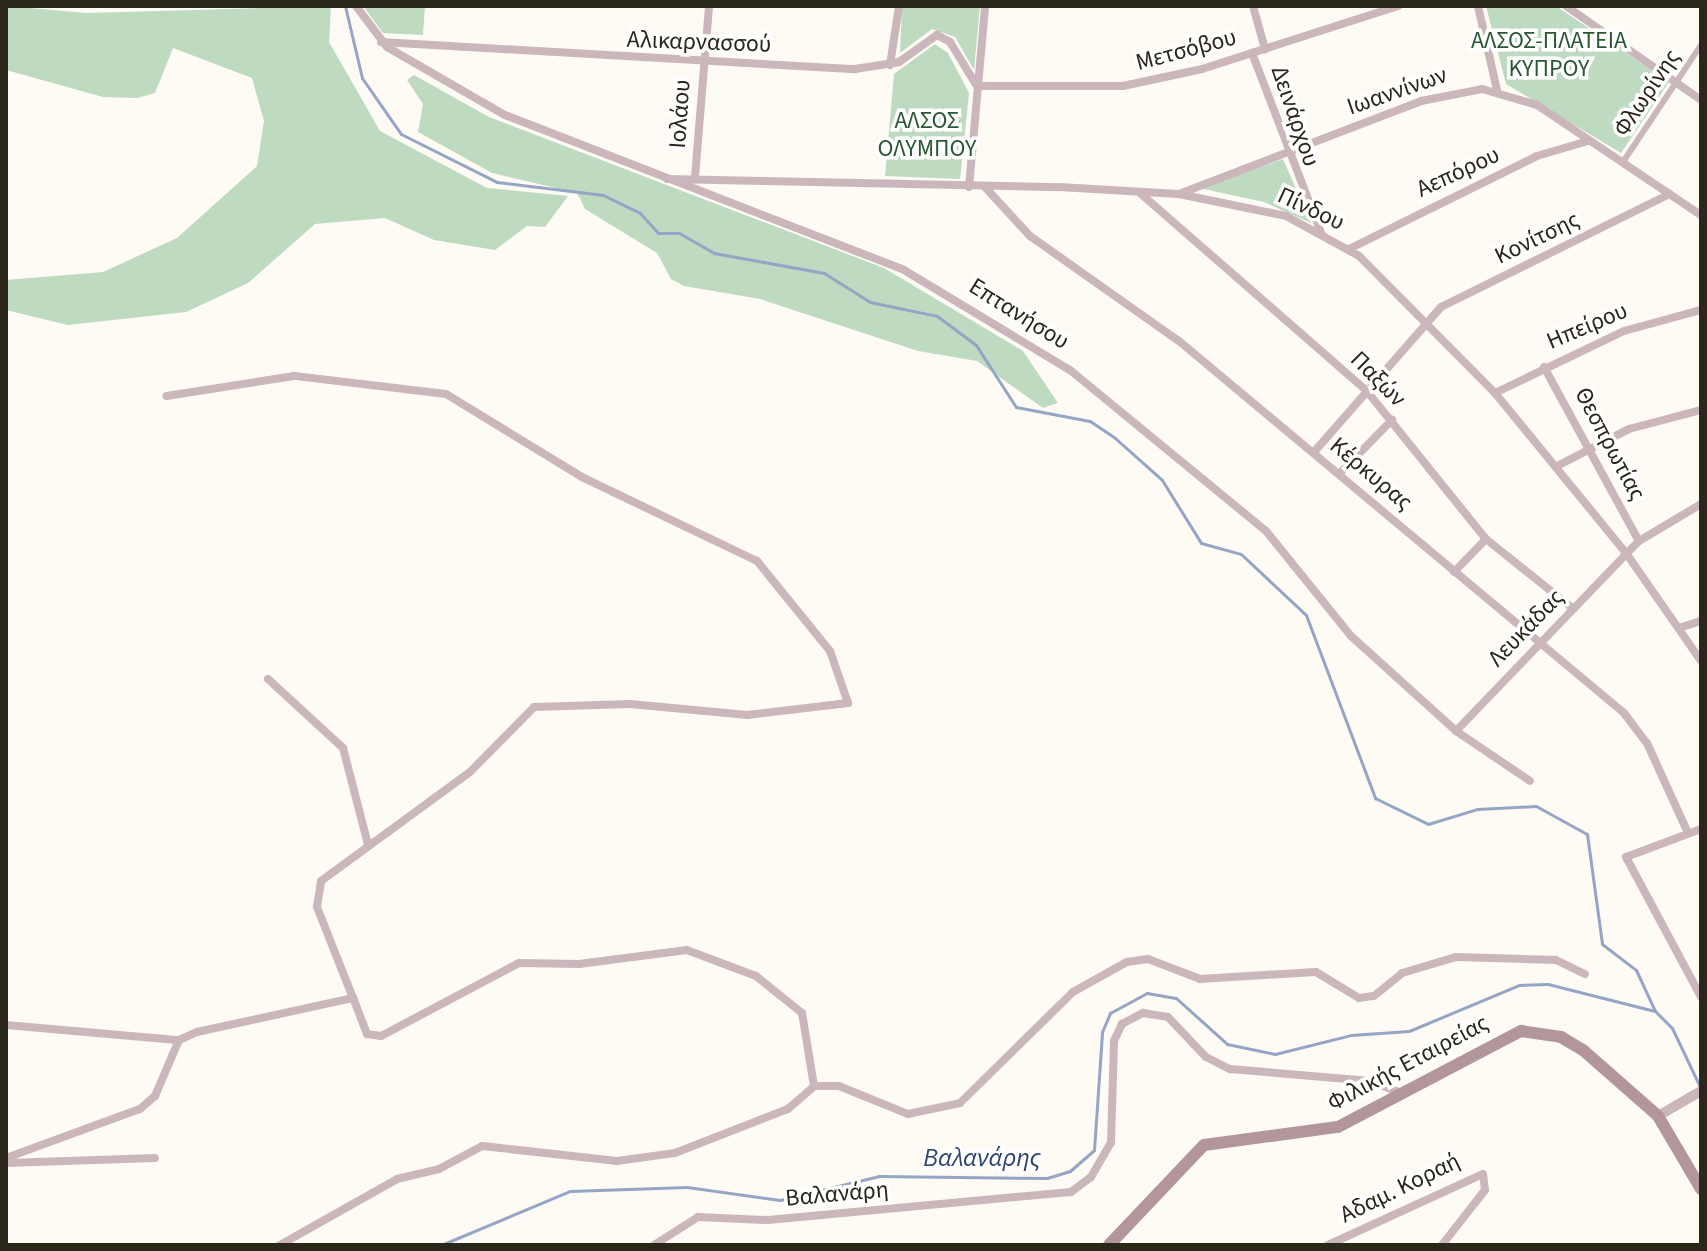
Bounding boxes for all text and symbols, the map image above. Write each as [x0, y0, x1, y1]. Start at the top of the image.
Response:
street label: Μετσόβου [1133, 23, 1239, 77]
street label: Αλικαρνασσού [626, 25, 772, 59]
park label: ΑΛΣΟΣ-ΠΛΑΤΕΙΑ ΚΥΠΡΟΥ [1471, 27, 1627, 83]
street label: Φλωρίνης [1607, 44, 1687, 142]
street label: Ιωαννίνων [1343, 60, 1451, 122]
street label: Δεινάρχου [1264, 62, 1326, 170]
street label: Ιολάου [663, 78, 697, 150]
park label: ΑΛΣΟΣ ΟΛΥΜΠΟΥ [878, 107, 976, 163]
street label: Αεπόρου [1412, 140, 1504, 204]
street label: Πίνδου [1273, 181, 1349, 237]
street label: Κονίτσης [1490, 205, 1584, 271]
street label: Επτανήσου [964, 272, 1074, 356]
street label: Ηπείρου [1542, 296, 1632, 356]
street label: Παξών [1344, 345, 1412, 413]
street label: Θεσπρωτίας [1568, 383, 1652, 505]
street label: Κέρκυρας [1324, 431, 1418, 517]
street label: Λευκάδας [1482, 583, 1570, 673]
street label: Φιλικής Εταιρείας [1323, 1009, 1493, 1117]
water label: Βαλανάρης [923, 1142, 1041, 1174]
street label: Αδαμ. Κοραή [1335, 1147, 1465, 1229]
street label: Βαλανάρη [784, 1175, 890, 1213]

